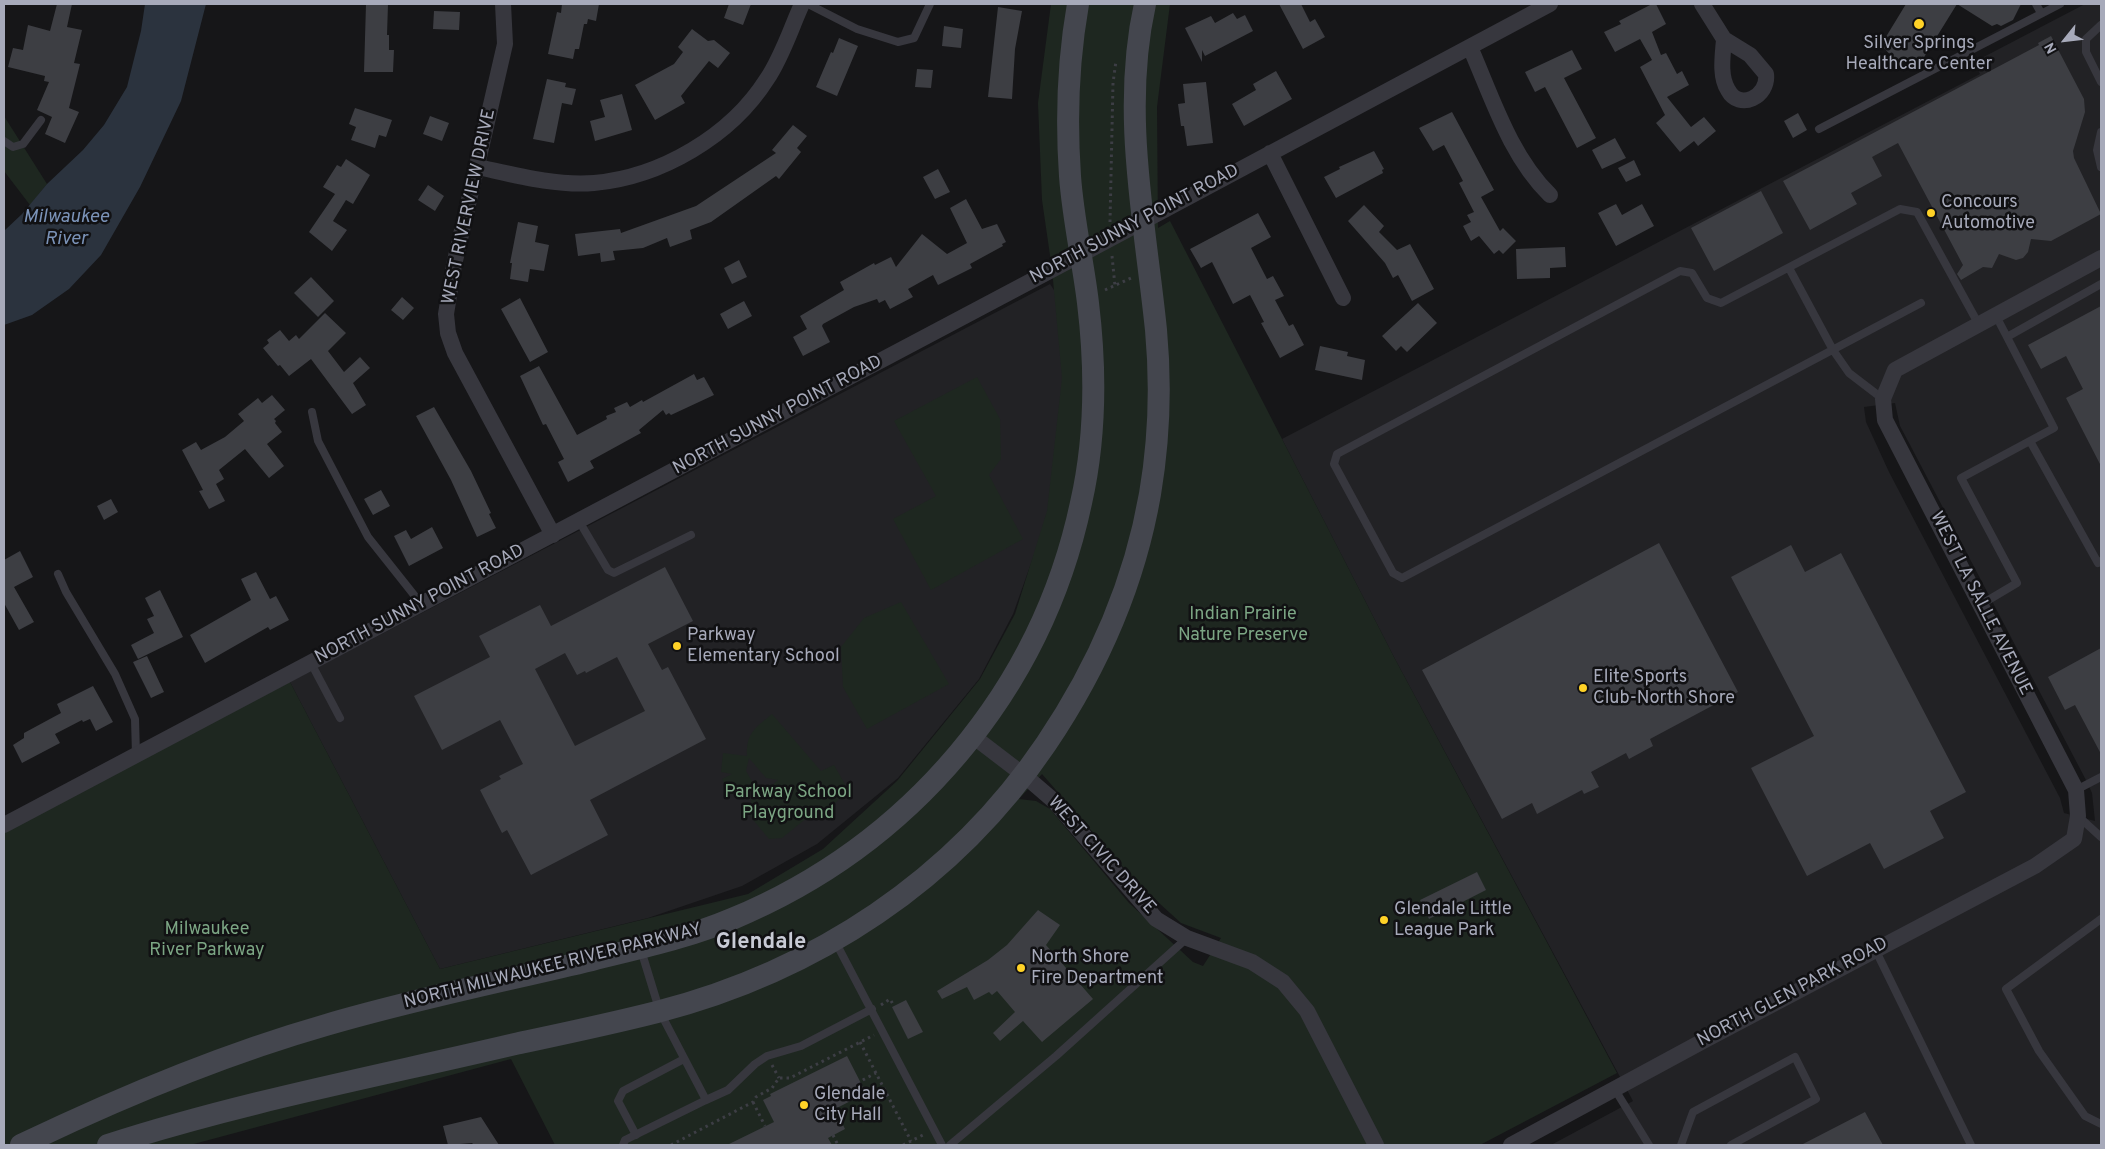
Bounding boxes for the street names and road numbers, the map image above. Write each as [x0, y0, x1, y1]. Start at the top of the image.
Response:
street label: WEST RIVERVIEW DRIVE [439, 107, 501, 307]
street label: NORTH SUNNY POINT ROAD [1027, 161, 1243, 289]
street label: NORTH SUNNY POINT ROAD [670, 352, 886, 480]
street label: WEST LA SALLE AVENUE [1924, 509, 2036, 699]
street label: NORTH SUNNY POINT ROAD [312, 541, 528, 669]
street label: WEST CIVIC DRIVE [1042, 793, 1160, 919]
street label: NORTH MILWAUKEE RIVER PARKWAY [402, 919, 704, 1015]
street label: NORTH GLEN PARK ROAD [1694, 934, 1892, 1052]

